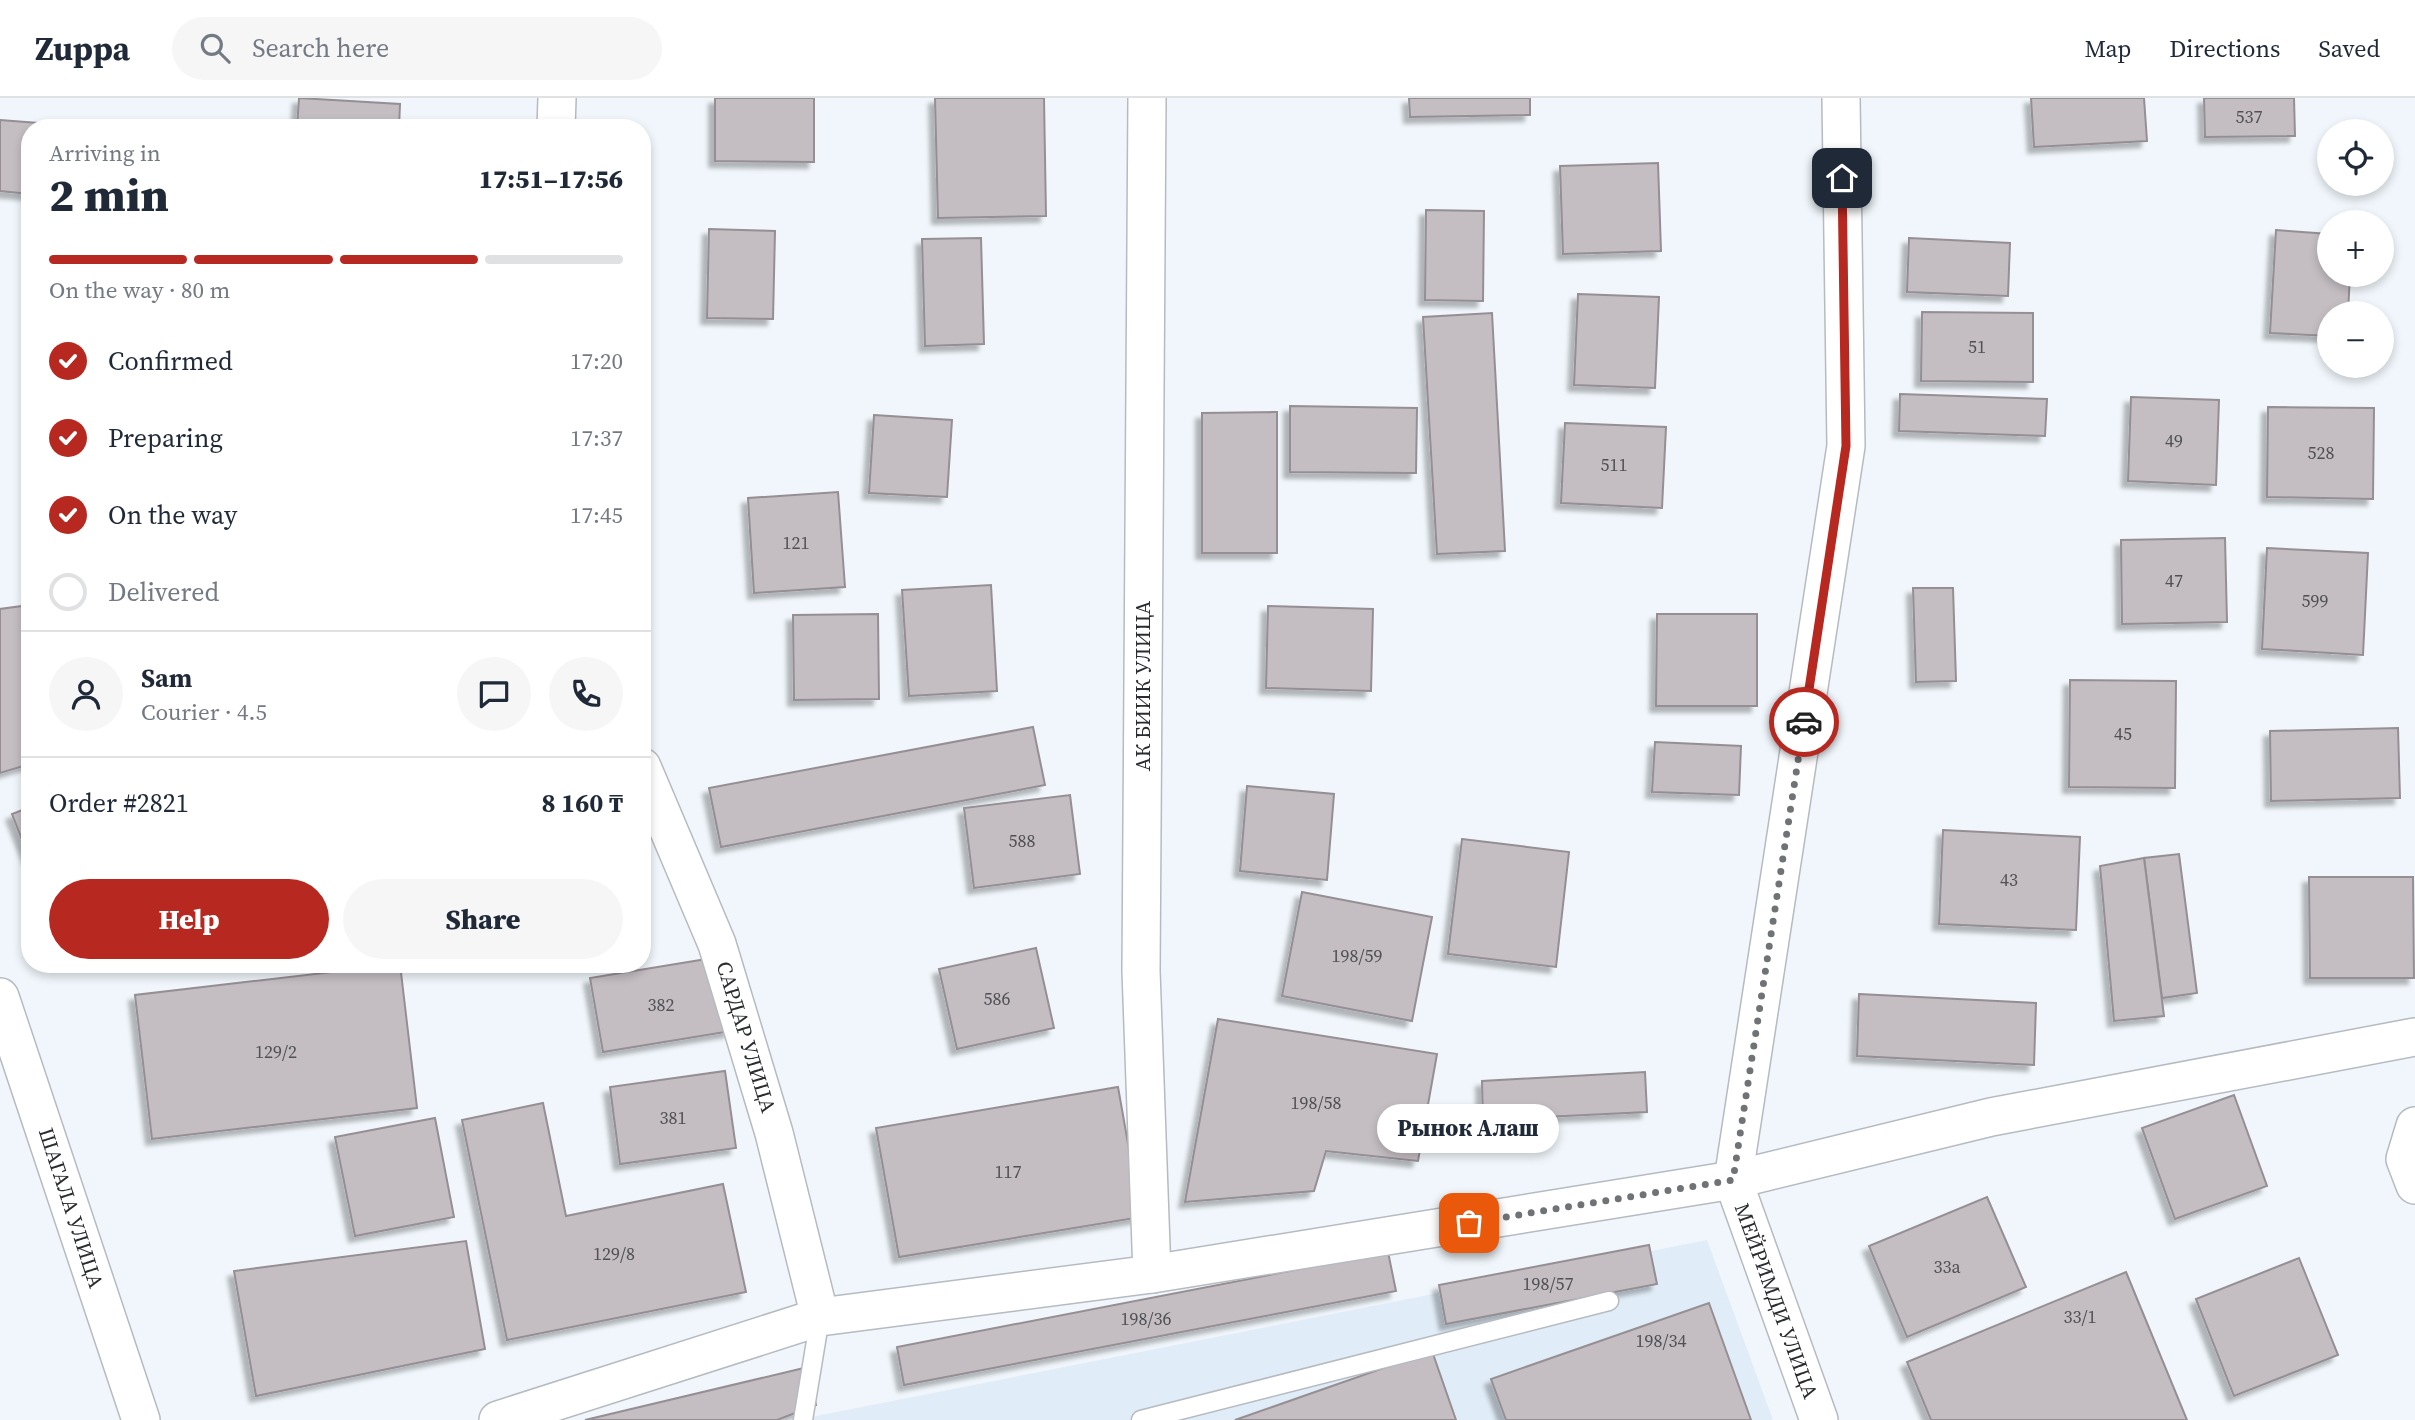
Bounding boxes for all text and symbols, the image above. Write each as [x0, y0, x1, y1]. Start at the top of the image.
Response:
search box [172, 17, 662, 80]
text: Zuppa [35, 26, 130, 71]
icon: search [196, 29, 234, 67]
text: Search here [252, 30, 389, 66]
text: Map [2084, 32, 2131, 65]
text: Directions [2169, 32, 2280, 65]
text: Saved [2318, 32, 2380, 65]
house number: 537 [2236, 104, 2263, 129]
map controls [2317, 119, 2394, 378]
button: locate [2317, 119, 2394, 196]
text: Arriving in [49, 137, 161, 169]
pin [1812, 148, 1872, 208]
icon: home [1823, 159, 1861, 197]
text: 17:51–17:56 [479, 161, 623, 197]
text: 2 min [49, 163, 169, 226]
button: + [2317, 210, 2394, 287]
text: On the way · 80 m [49, 274, 230, 306]
button: − [2317, 301, 2394, 378]
house number: 51 [1968, 334, 1986, 359]
icon: check [49, 342, 87, 380]
text: Confirmed [108, 343, 233, 379]
text: 17:20 [570, 345, 623, 377]
icon: check [49, 419, 87, 457]
text: Preparing [108, 420, 223, 456]
text: 17:37 [570, 422, 623, 454]
house number: 49 [2165, 428, 2183, 453]
house number: 528 [2308, 440, 2335, 465]
house number: 511 [1601, 452, 1628, 477]
icon: check [49, 496, 87, 534]
text: On the way [108, 497, 237, 533]
text: 17:45 [570, 499, 623, 531]
house number: 121 [783, 530, 810, 555]
house number: 47 [2165, 568, 2183, 593]
text: Delivered [108, 574, 219, 610]
house number: 599 [2302, 588, 2329, 613]
street label: АК БИИК УЛИЦА [1128, 601, 1157, 771]
button: person [49, 657, 123, 731]
button: chat [457, 657, 531, 731]
button: phone [549, 657, 623, 731]
text: Sam [141, 660, 192, 696]
courier [1769, 687, 1839, 757]
text: Courier · 4.5 [141, 696, 267, 728]
icon: car [1785, 703, 1823, 741]
house number: 45 [2114, 721, 2132, 746]
text: Order #2821 [49, 785, 189, 821]
text: 8 160 ₸ [541, 785, 623, 821]
house number: 588 [1009, 828, 1036, 853]
house number: 43 [2000, 867, 2018, 892]
button: Help [49, 879, 329, 959]
button: Share [343, 879, 623, 959]
house number: 198/59 [1332, 943, 1382, 968]
street label: САРДАР УЛИЦА [710, 958, 783, 1116]
house number: 586 [984, 986, 1011, 1011]
house number: 382 [648, 992, 675, 1017]
house number: 129/2 [255, 1039, 297, 1064]
house number: 198/58 [1291, 1090, 1341, 1115]
callout: Рынок Алаш [1378, 1104, 1560, 1153]
house number: 381 [660, 1105, 687, 1130]
text: Рынок Алаш [1397, 1112, 1539, 1144]
street label: ШАГАЛА УЛИЦА [32, 1124, 111, 1292]
house number: 117 [995, 1159, 1022, 1184]
pin [1439, 1193, 1499, 1253]
street label: МЕЙРИМДИ УЛИЦА [1728, 1199, 1825, 1403]
icon: bag [1450, 1204, 1488, 1242]
house number: 129/8 [593, 1241, 635, 1266]
house number: 33а [1933, 1254, 1961, 1279]
house number: 198/57 [1523, 1271, 1573, 1296]
house number: 33/1 [2064, 1304, 2096, 1329]
house number: 198/36 [1121, 1306, 1171, 1331]
house number: 198/34 [1636, 1328, 1686, 1353]

